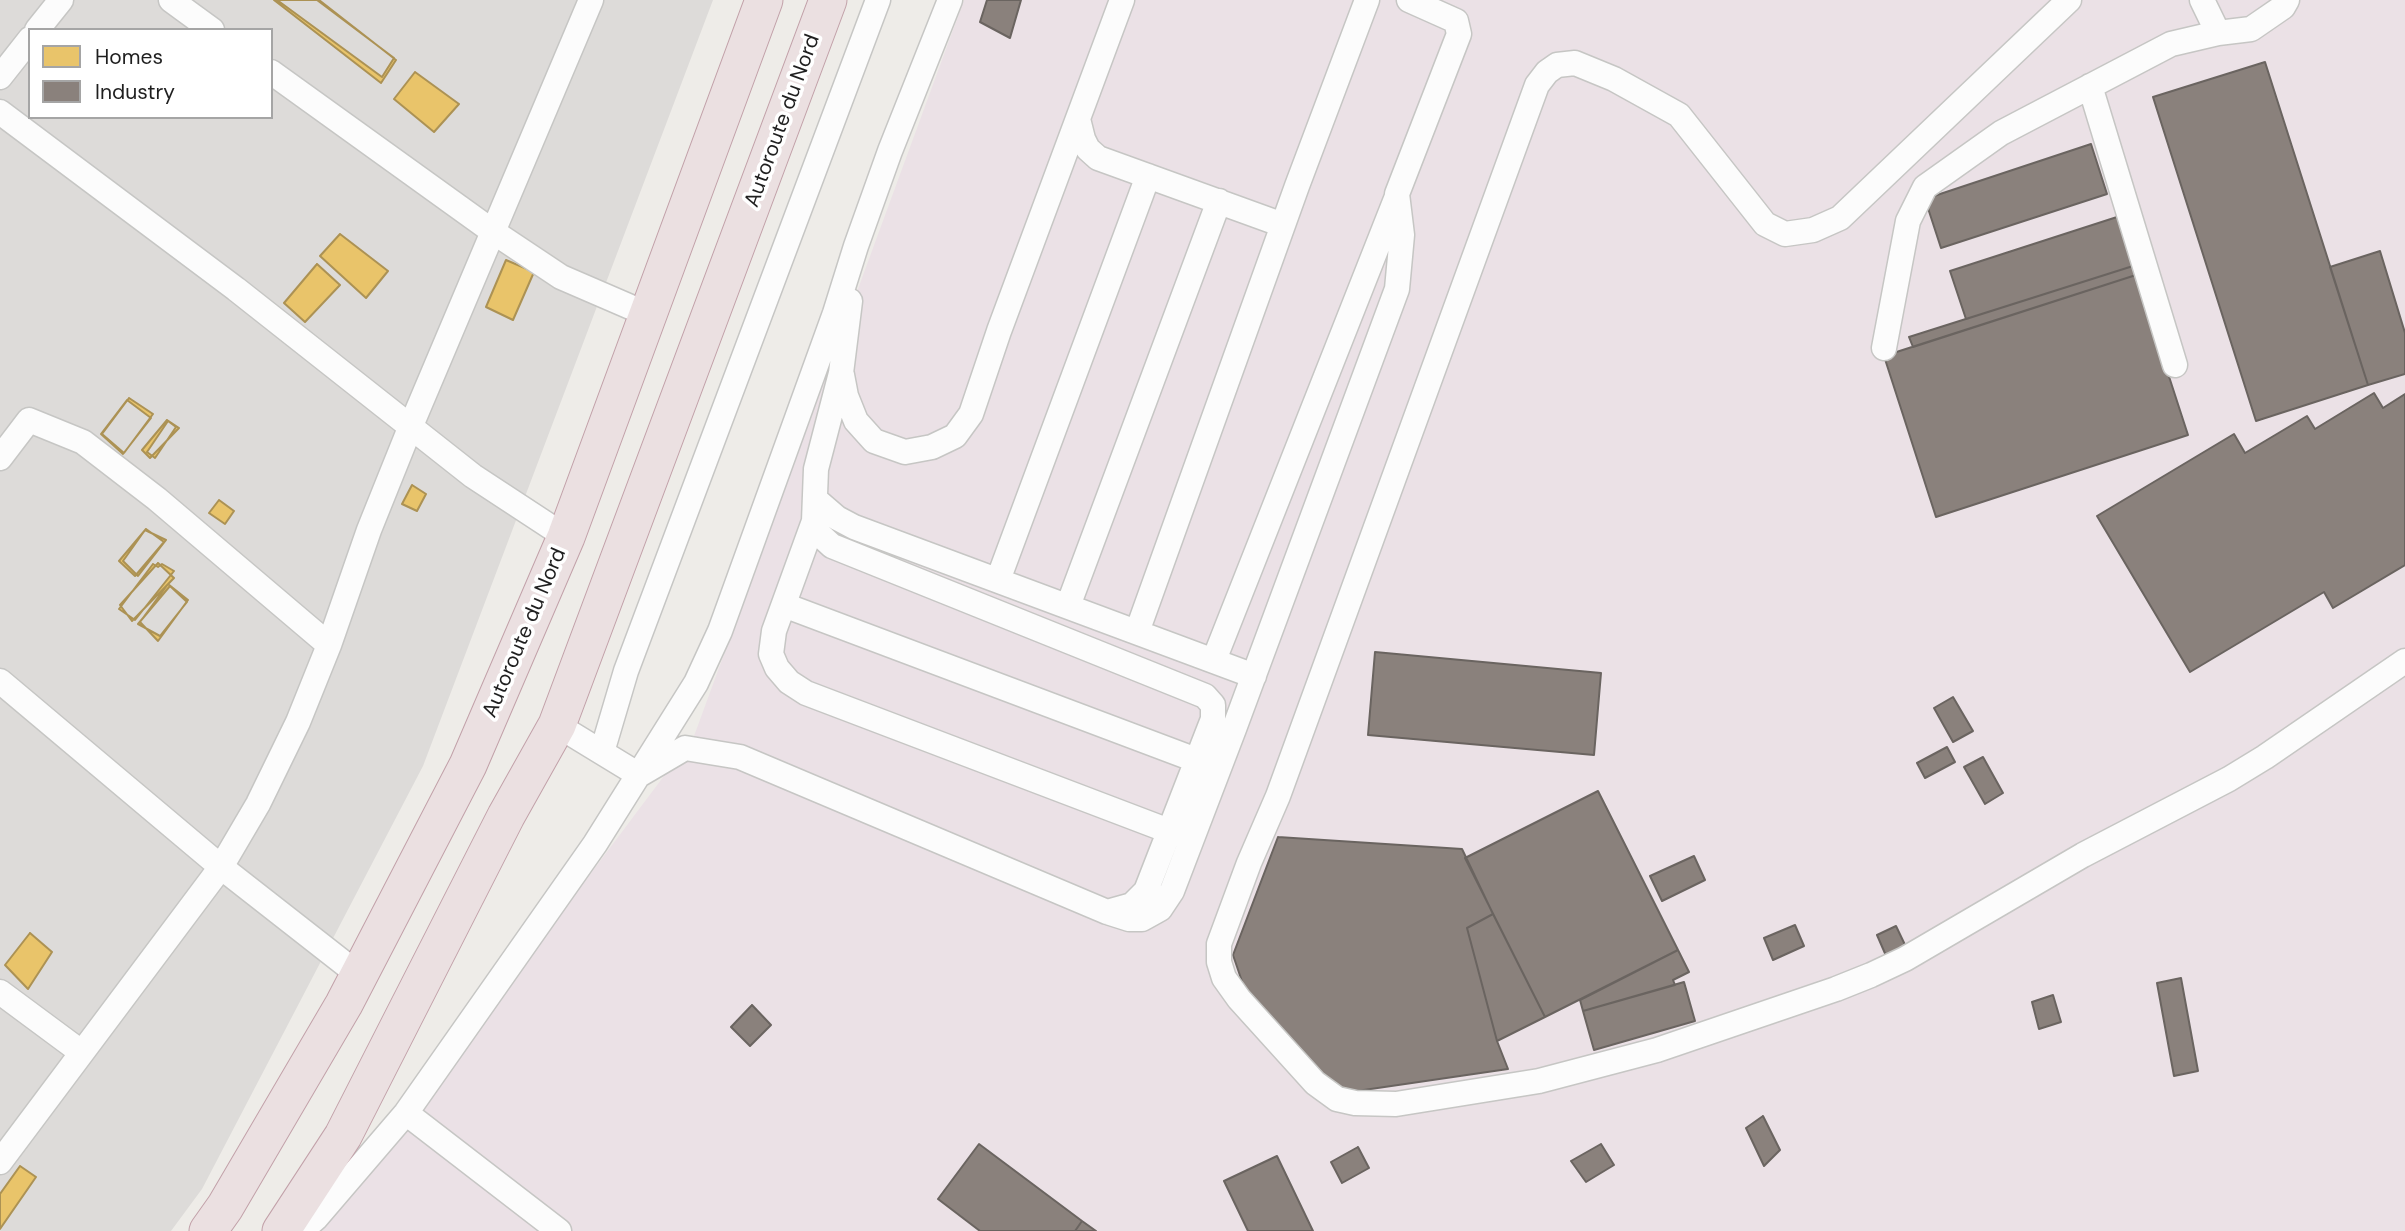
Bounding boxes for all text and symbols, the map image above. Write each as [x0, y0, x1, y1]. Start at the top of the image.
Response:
legend [28, 28, 273, 119]
street label: Autoroute du Nord [740, 31, 826, 211]
text: Homes [95, 43, 163, 71]
text: Industry [95, 78, 175, 106]
street label: Autoroute du Nord [478, 544, 572, 722]

